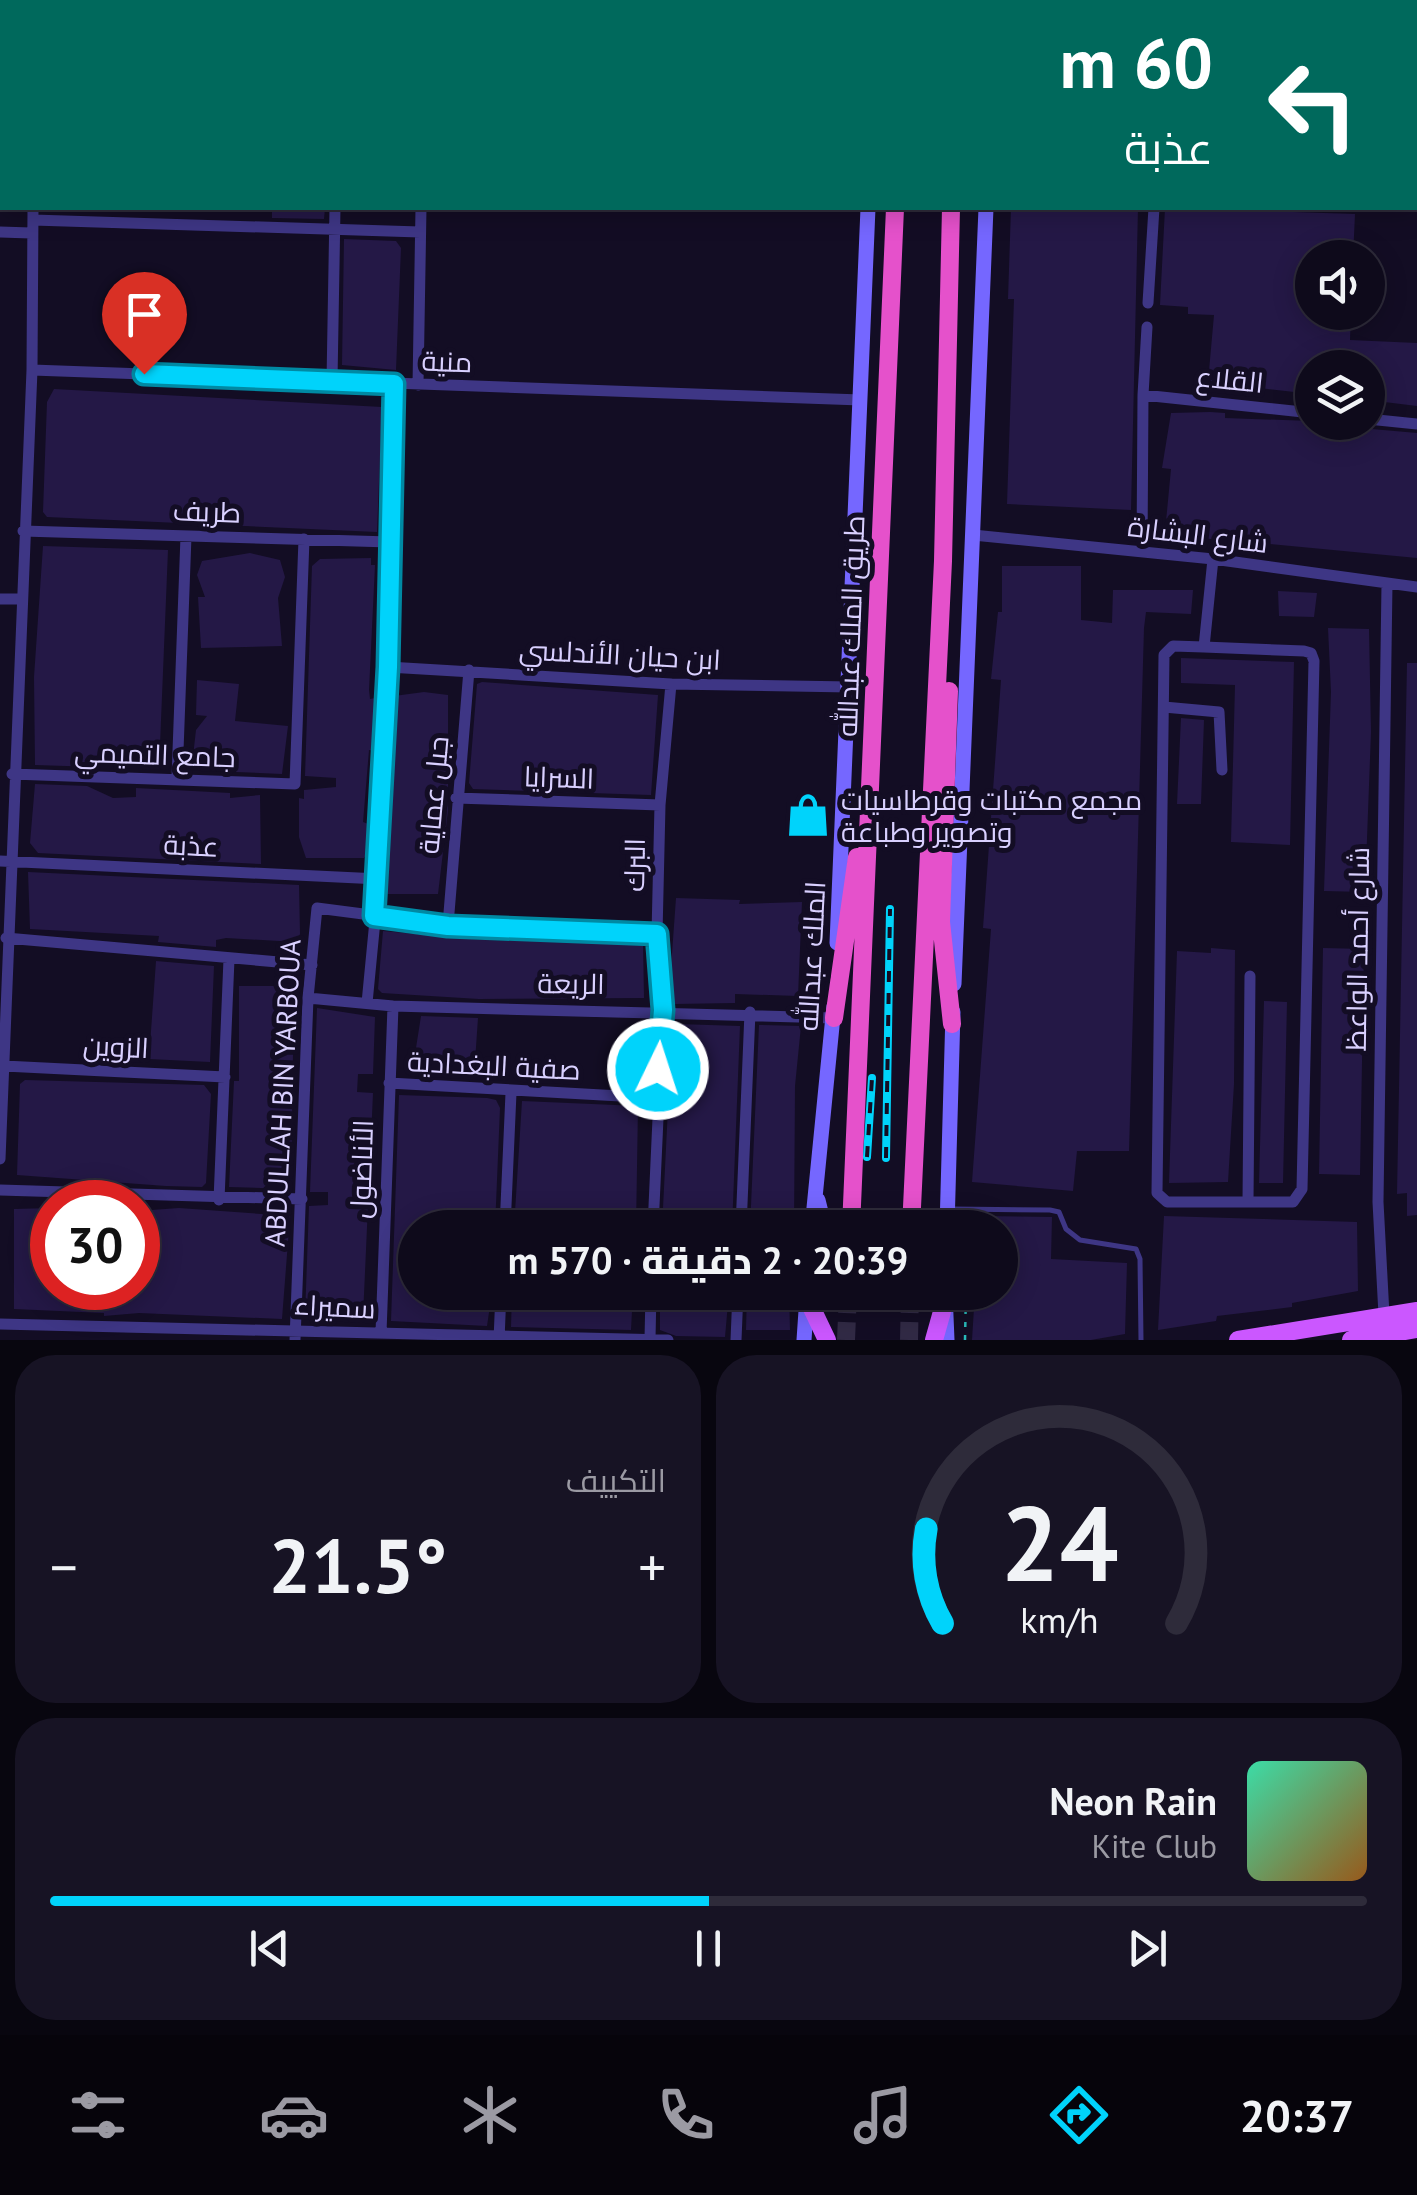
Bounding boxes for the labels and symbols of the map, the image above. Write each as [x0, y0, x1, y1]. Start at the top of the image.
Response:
pin [102, 272, 187, 375]
street label: منية [421, 342, 473, 380]
street label: القلاع [1194, 357, 1265, 402]
street label: طريف [172, 491, 242, 531]
street label: شارع البشارة [1126, 507, 1270, 562]
street label: طريق الملك عبدالله [828, 515, 872, 737]
street label: ابن حيان الأندلسي [518, 630, 722, 681]
street label: جامع التميمي [74, 733, 236, 779]
street label: جبل عماية [409, 735, 457, 855]
street label: السرايا [523, 757, 595, 797]
place label: مجمع مكتبات وقرطاسيات وتصوير وطباعة [841, 781, 1142, 850]
shop icon: مجمع مكتبات وقرطاسيات وتصوير وطباعة [784, 791, 832, 839]
street label: عذبة [162, 825, 220, 865]
street label: البرك [615, 838, 653, 892]
street label: شارع أحمد الواعظ [1337, 847, 1378, 1051]
street label: الملك عبدالله [789, 880, 833, 1032]
street label: ABDULLAH BIN YARBOUA [255, 938, 309, 1248]
street label: الريعة [537, 964, 605, 1002]
position arrow [606, 1017, 710, 1121]
street label: الزوين [82, 1026, 150, 1066]
street label: صفية البغدادية [406, 1042, 582, 1088]
street label: الأناضول [341, 1119, 381, 1219]
speed limit sign: 30 [30, 1180, 160, 1310]
street label: سميراء [293, 1285, 377, 1327]

